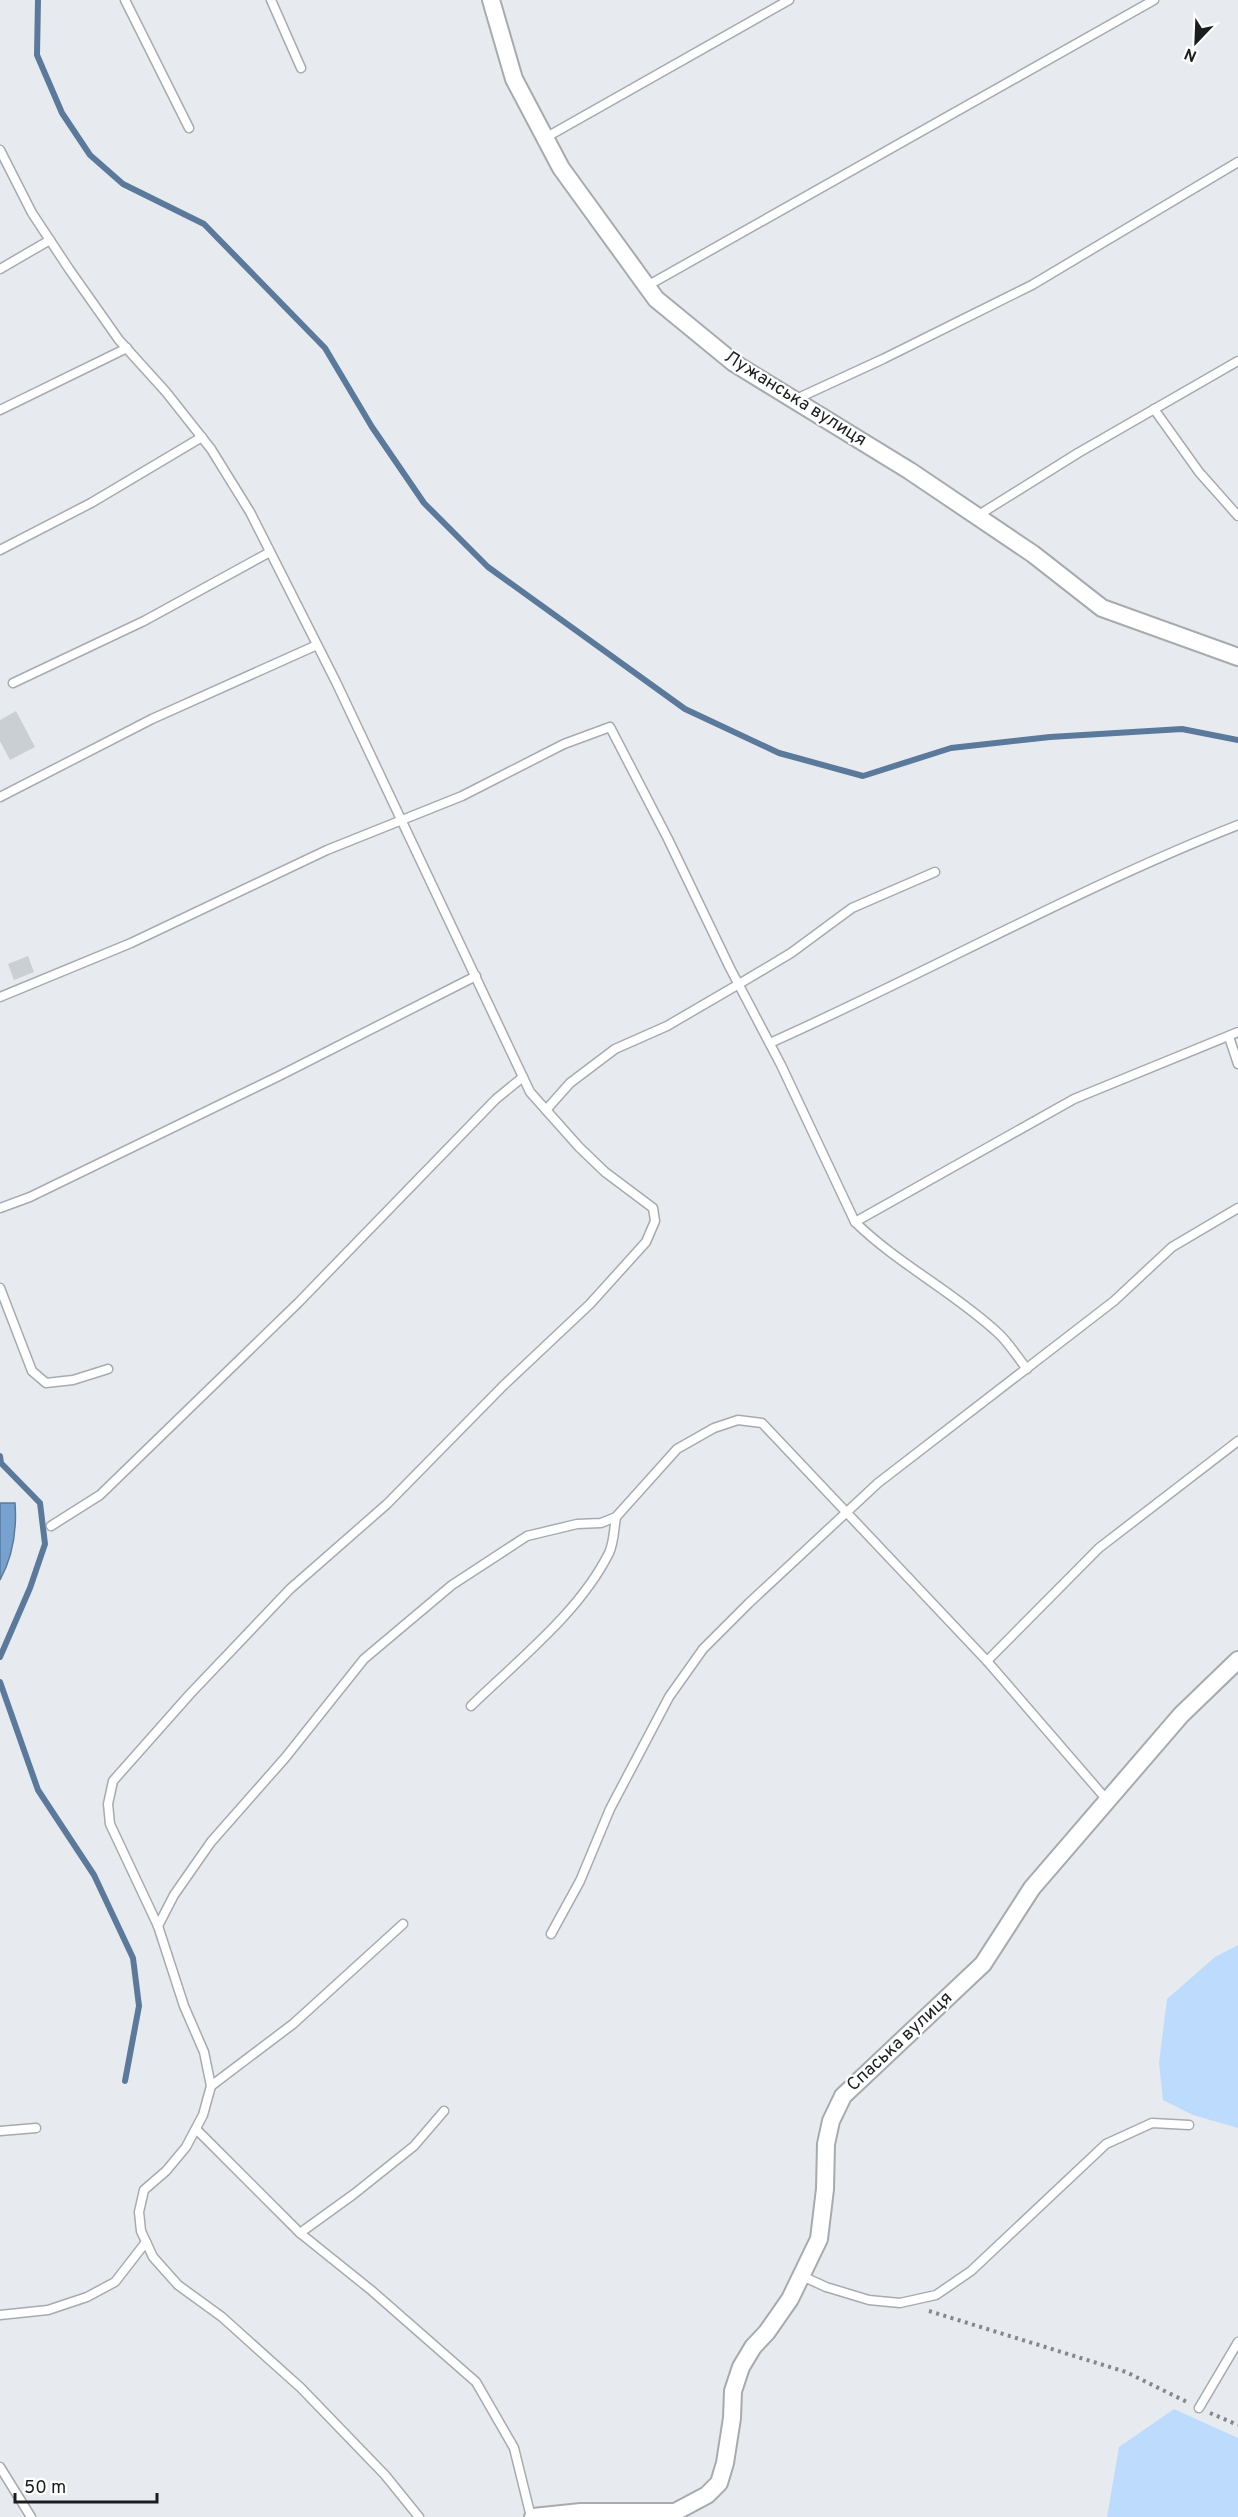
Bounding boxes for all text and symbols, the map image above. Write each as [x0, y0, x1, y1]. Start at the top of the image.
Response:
north arrow [1166, 12, 1226, 72]
text: N [1182, 43, 1200, 65]
street label: Лужанська вулиця [719, 346, 871, 452]
street label: Спаська вулиця [842, 1987, 958, 2097]
scale bar [15, 2466, 158, 2504]
text: 50 m [24, 2477, 66, 2500]

